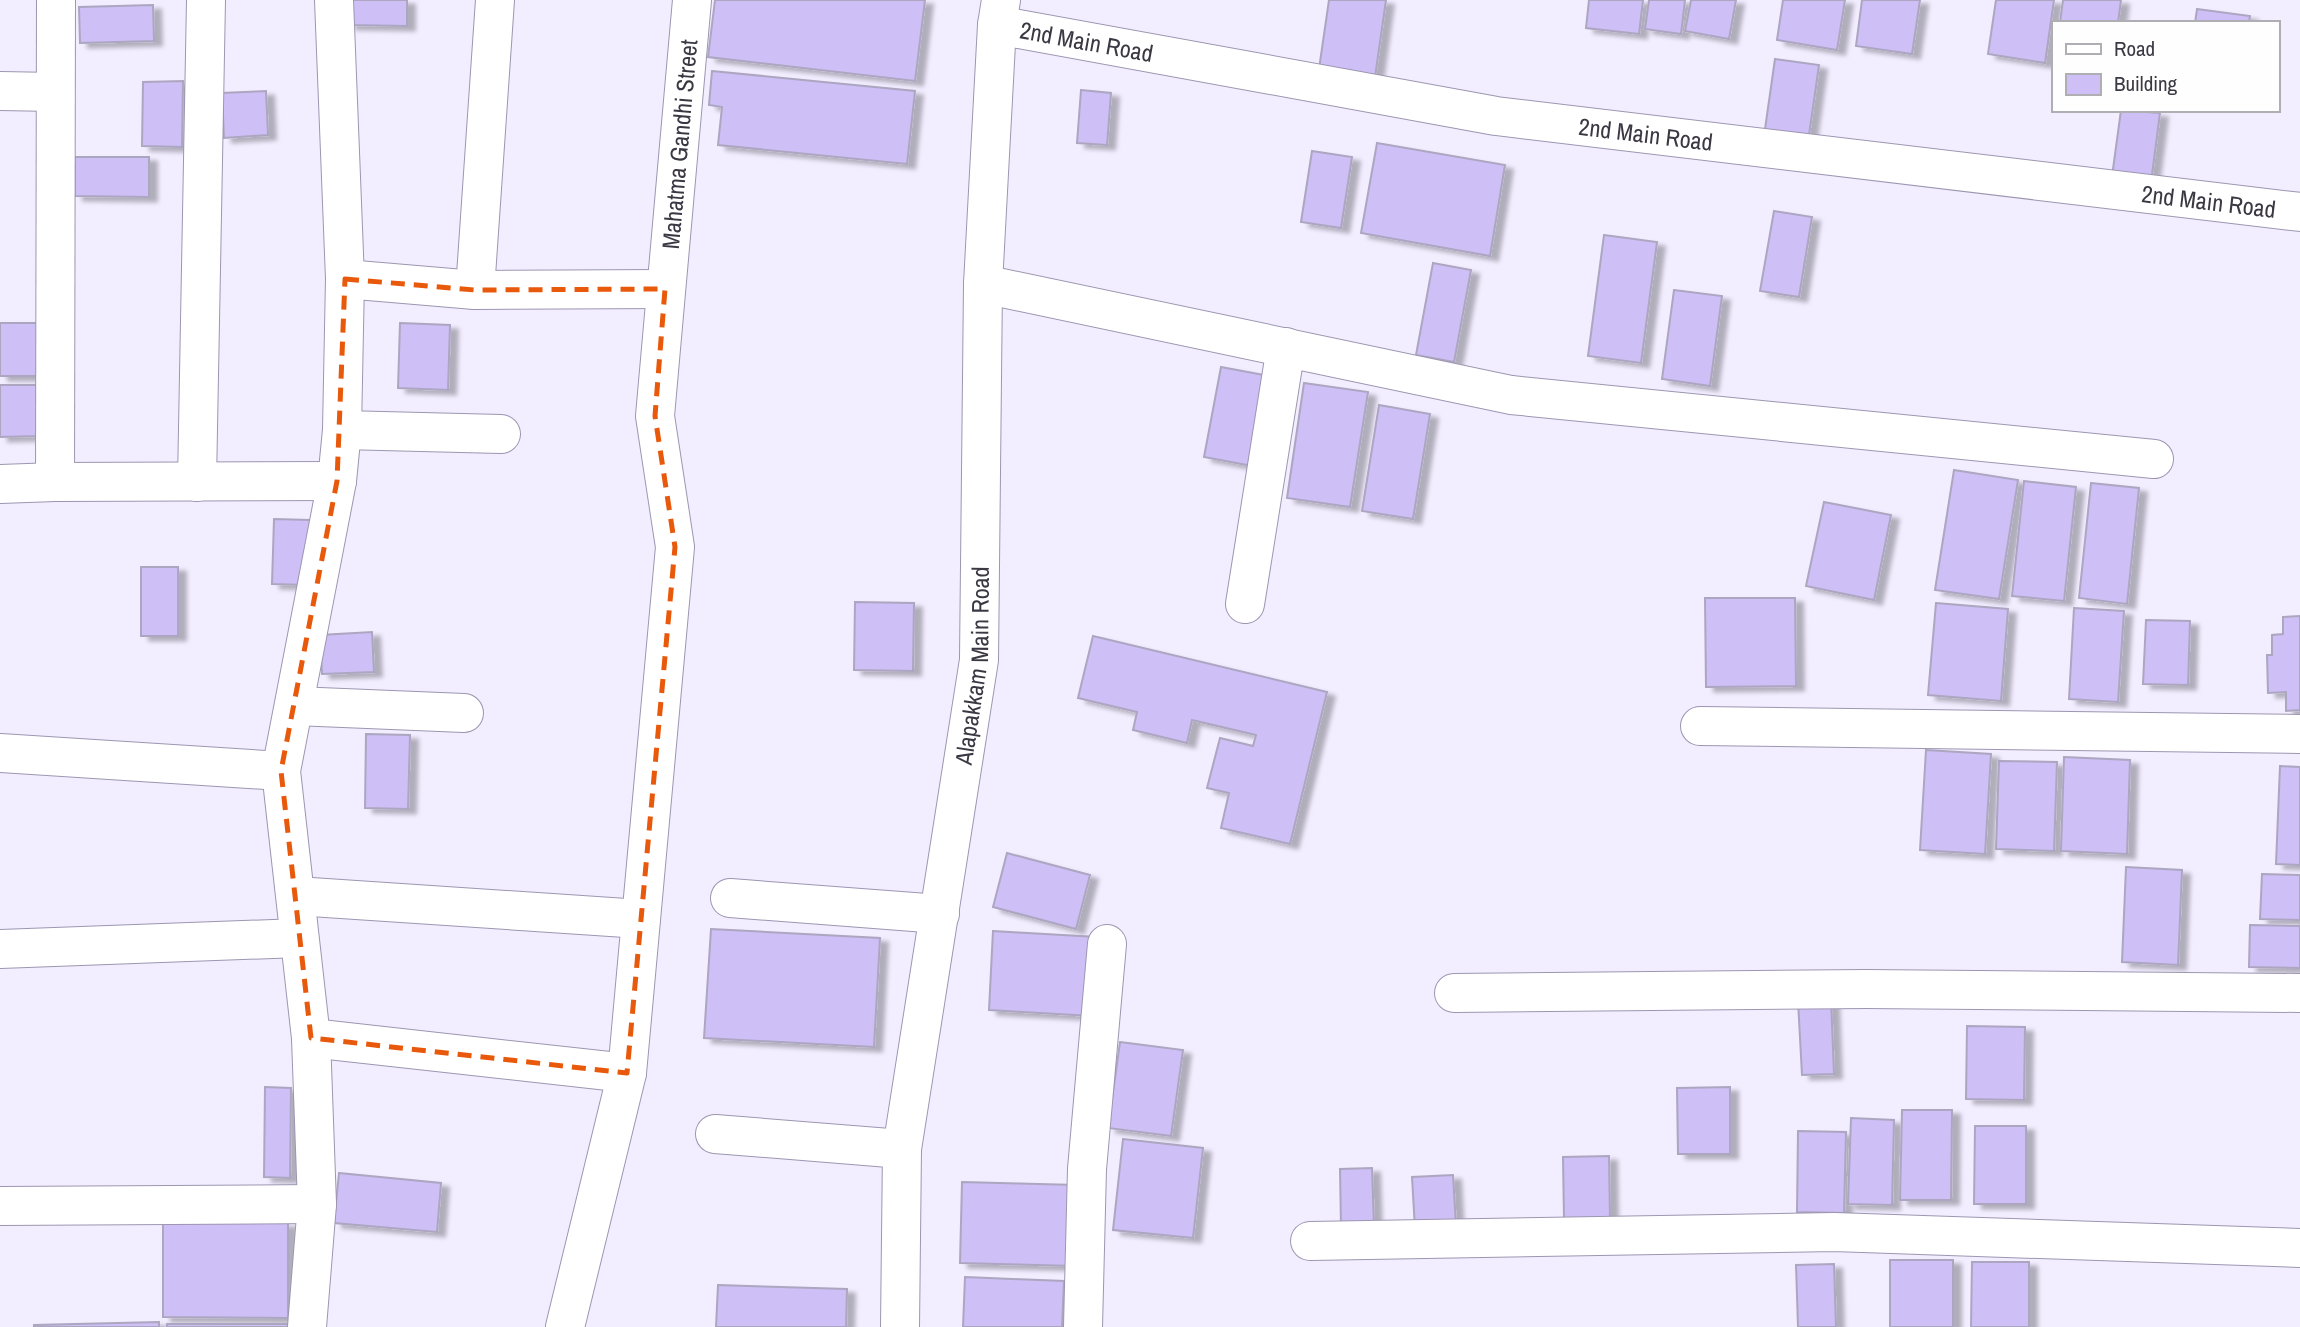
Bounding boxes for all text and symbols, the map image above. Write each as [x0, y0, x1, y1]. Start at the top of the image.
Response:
street label: 2nd Main Road [1017, 14, 1156, 69]
legend [2052, 21, 2279, 112]
text: Road [2114, 34, 2155, 63]
street label: Mahatma Gandhi Street [654, 38, 704, 250]
text: Building [2114, 69, 2178, 98]
street label: 2nd Main Road [1577, 110, 1714, 158]
street label: 2nd Main Road [2140, 177, 2277, 225]
street label: Alapakkam Main Road [947, 566, 996, 768]

